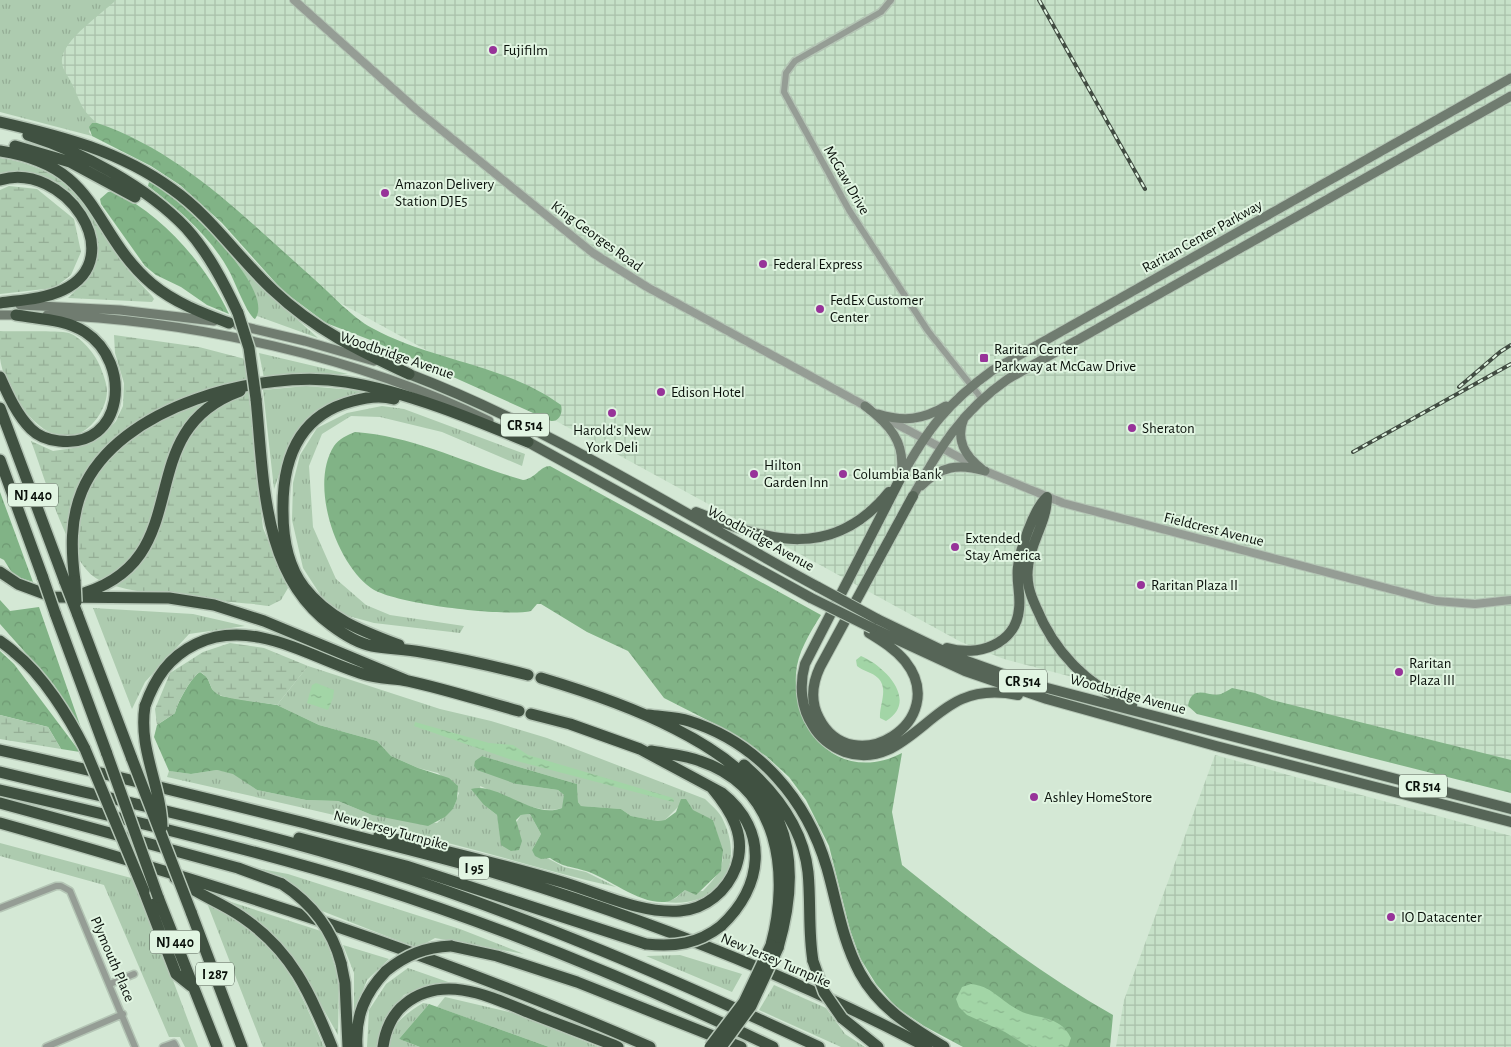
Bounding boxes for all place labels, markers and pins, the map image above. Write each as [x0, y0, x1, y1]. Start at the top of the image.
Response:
place label: Fujifilm [503, 43, 548, 58]
marker: Fujifilm [487, 44, 499, 56]
place label: Amazon Delivery Station DJE5 [395, 177, 495, 209]
marker: Amazon Delivery Station DJE5 [379, 187, 391, 199]
place label: Federal Express [773, 257, 862, 272]
marker: Federal Express [757, 258, 769, 270]
place label: FedEx Customer Center [830, 293, 923, 325]
marker: FedEx Customer Center [814, 303, 826, 315]
place label: Raritan Center Parkway at McGaw Drive [994, 342, 1136, 374]
marker: Raritan Center Parkway at McGaw Drive [978, 352, 990, 364]
place label: Edison Hotel [671, 385, 745, 400]
marker: Edison Hotel [655, 386, 667, 398]
marker: Harold's New York Deli [606, 407, 618, 419]
place label: Sheraton [1142, 421, 1195, 436]
marker: Sheraton [1126, 422, 1138, 434]
place label: Harold's New York Deli [573, 423, 651, 455]
place label: Hilton Garden Inn [764, 458, 829, 490]
place label: Columbia Bank [853, 467, 941, 482]
marker: Hilton Garden Inn [748, 468, 760, 480]
marker: Columbia Bank [837, 468, 849, 480]
place label: Extended Stay America [965, 531, 1041, 563]
marker: Extended Stay America [949, 541, 961, 553]
place label: Raritan Plaza II [1151, 578, 1238, 593]
marker: Raritan Plaza II [1135, 579, 1147, 591]
place label: Raritan Plaza III [1409, 656, 1455, 688]
marker: Raritan Plaza III [1393, 666, 1405, 678]
place label: Ashley HomeStore [1044, 790, 1152, 805]
marker: Ashley HomeStore [1028, 791, 1040, 803]
place label: IO Datacenter [1401, 910, 1482, 925]
marker: IO Datacenter [1385, 911, 1397, 923]

